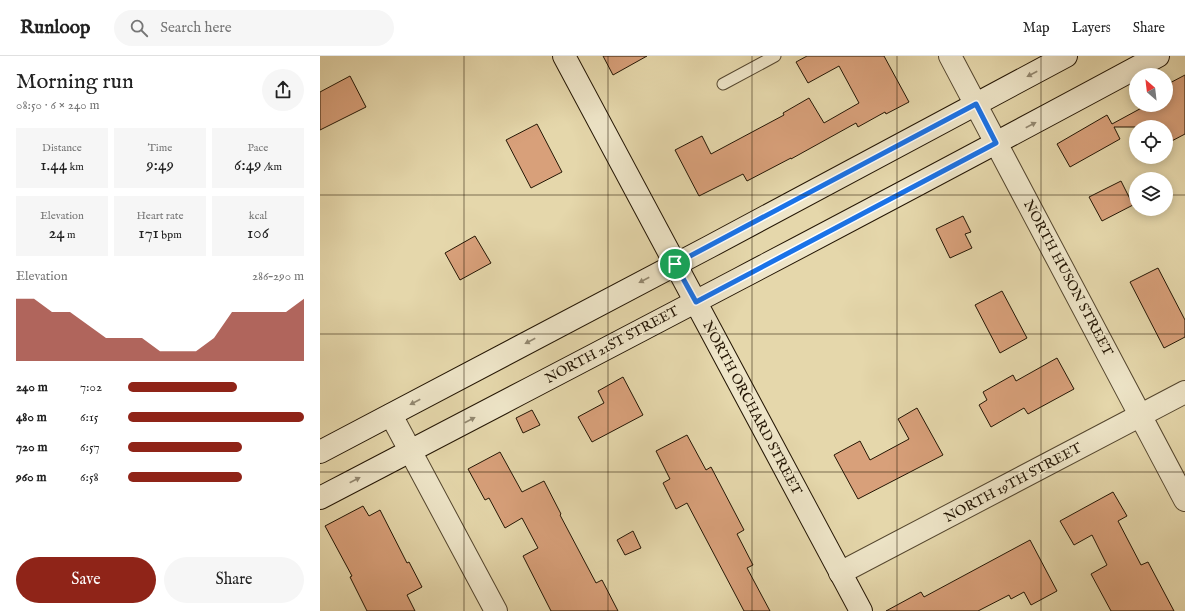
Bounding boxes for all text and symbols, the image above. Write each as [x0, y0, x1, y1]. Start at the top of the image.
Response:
search box [114, 10, 394, 46]
text: Runloop [20, 16, 90, 40]
icon: search [128, 17, 150, 39]
text: Search here [160, 18, 232, 37]
text: Map [1023, 19, 1050, 37]
text: Layers [1072, 19, 1111, 37]
text: Share [1133, 19, 1165, 37]
text: Morning run [16, 68, 134, 96]
north arrow [1129, 68, 1173, 112]
map controls [1129, 68, 1173, 216]
button: share [262, 69, 304, 111]
one-way arrow [1026, 71, 1038, 78]
text: 08:50 · 6 × 240 m [16, 97, 100, 114]
button: locate [1129, 120, 1173, 164]
one-way arrow [1025, 121, 1037, 128]
text: Distance [42, 141, 82, 155]
text: Time [148, 141, 172, 155]
text: Pace [248, 141, 268, 155]
text: 1.44 [40, 155, 67, 176]
text: 9:49 [146, 155, 174, 176]
text: 6:49 [234, 155, 261, 176]
text: km [67, 160, 84, 174]
text: /km [261, 160, 282, 174]
button: layers [1129, 172, 1173, 216]
street label: NORTH HUSON STREET [1019, 197, 1117, 360]
text: Elevation [40, 209, 84, 223]
text: Heart rate [137, 209, 183, 223]
text: kcal [249, 209, 267, 223]
text: 24 [48, 223, 65, 244]
text: 171 [138, 223, 159, 244]
text: 106 [247, 223, 269, 244]
text: m [65, 228, 76, 242]
text: bpm [159, 228, 182, 242]
pin [658, 247, 692, 281]
icon: arrive [664, 253, 686, 275]
text: Elevation [16, 268, 68, 285]
text: 286–290 m [252, 268, 304, 285]
one-way arrow [639, 277, 650, 283]
street label: NORTH 21ST STREET [542, 302, 683, 388]
street label: NORTH ORCHARD STREET [698, 318, 806, 499]
one-way arrow [524, 338, 536, 345]
text: 240 m [16, 379, 48, 396]
text: 7:02 [80, 379, 102, 396]
one-way arrow [409, 399, 421, 406]
text: 480 m [16, 409, 47, 426]
text: 6:15 [80, 409, 98, 426]
one-way arrow [464, 416, 476, 423]
text: 720 m [16, 439, 47, 456]
text: 6:57 [80, 439, 100, 456]
street label: NORTH 19TH STREET [941, 439, 1086, 527]
text: 960 m [16, 469, 46, 486]
text: 6:58 [80, 469, 99, 486]
one-way arrow [349, 477, 360, 483]
button: Save [16, 557, 156, 603]
button: Share [164, 557, 304, 603]

